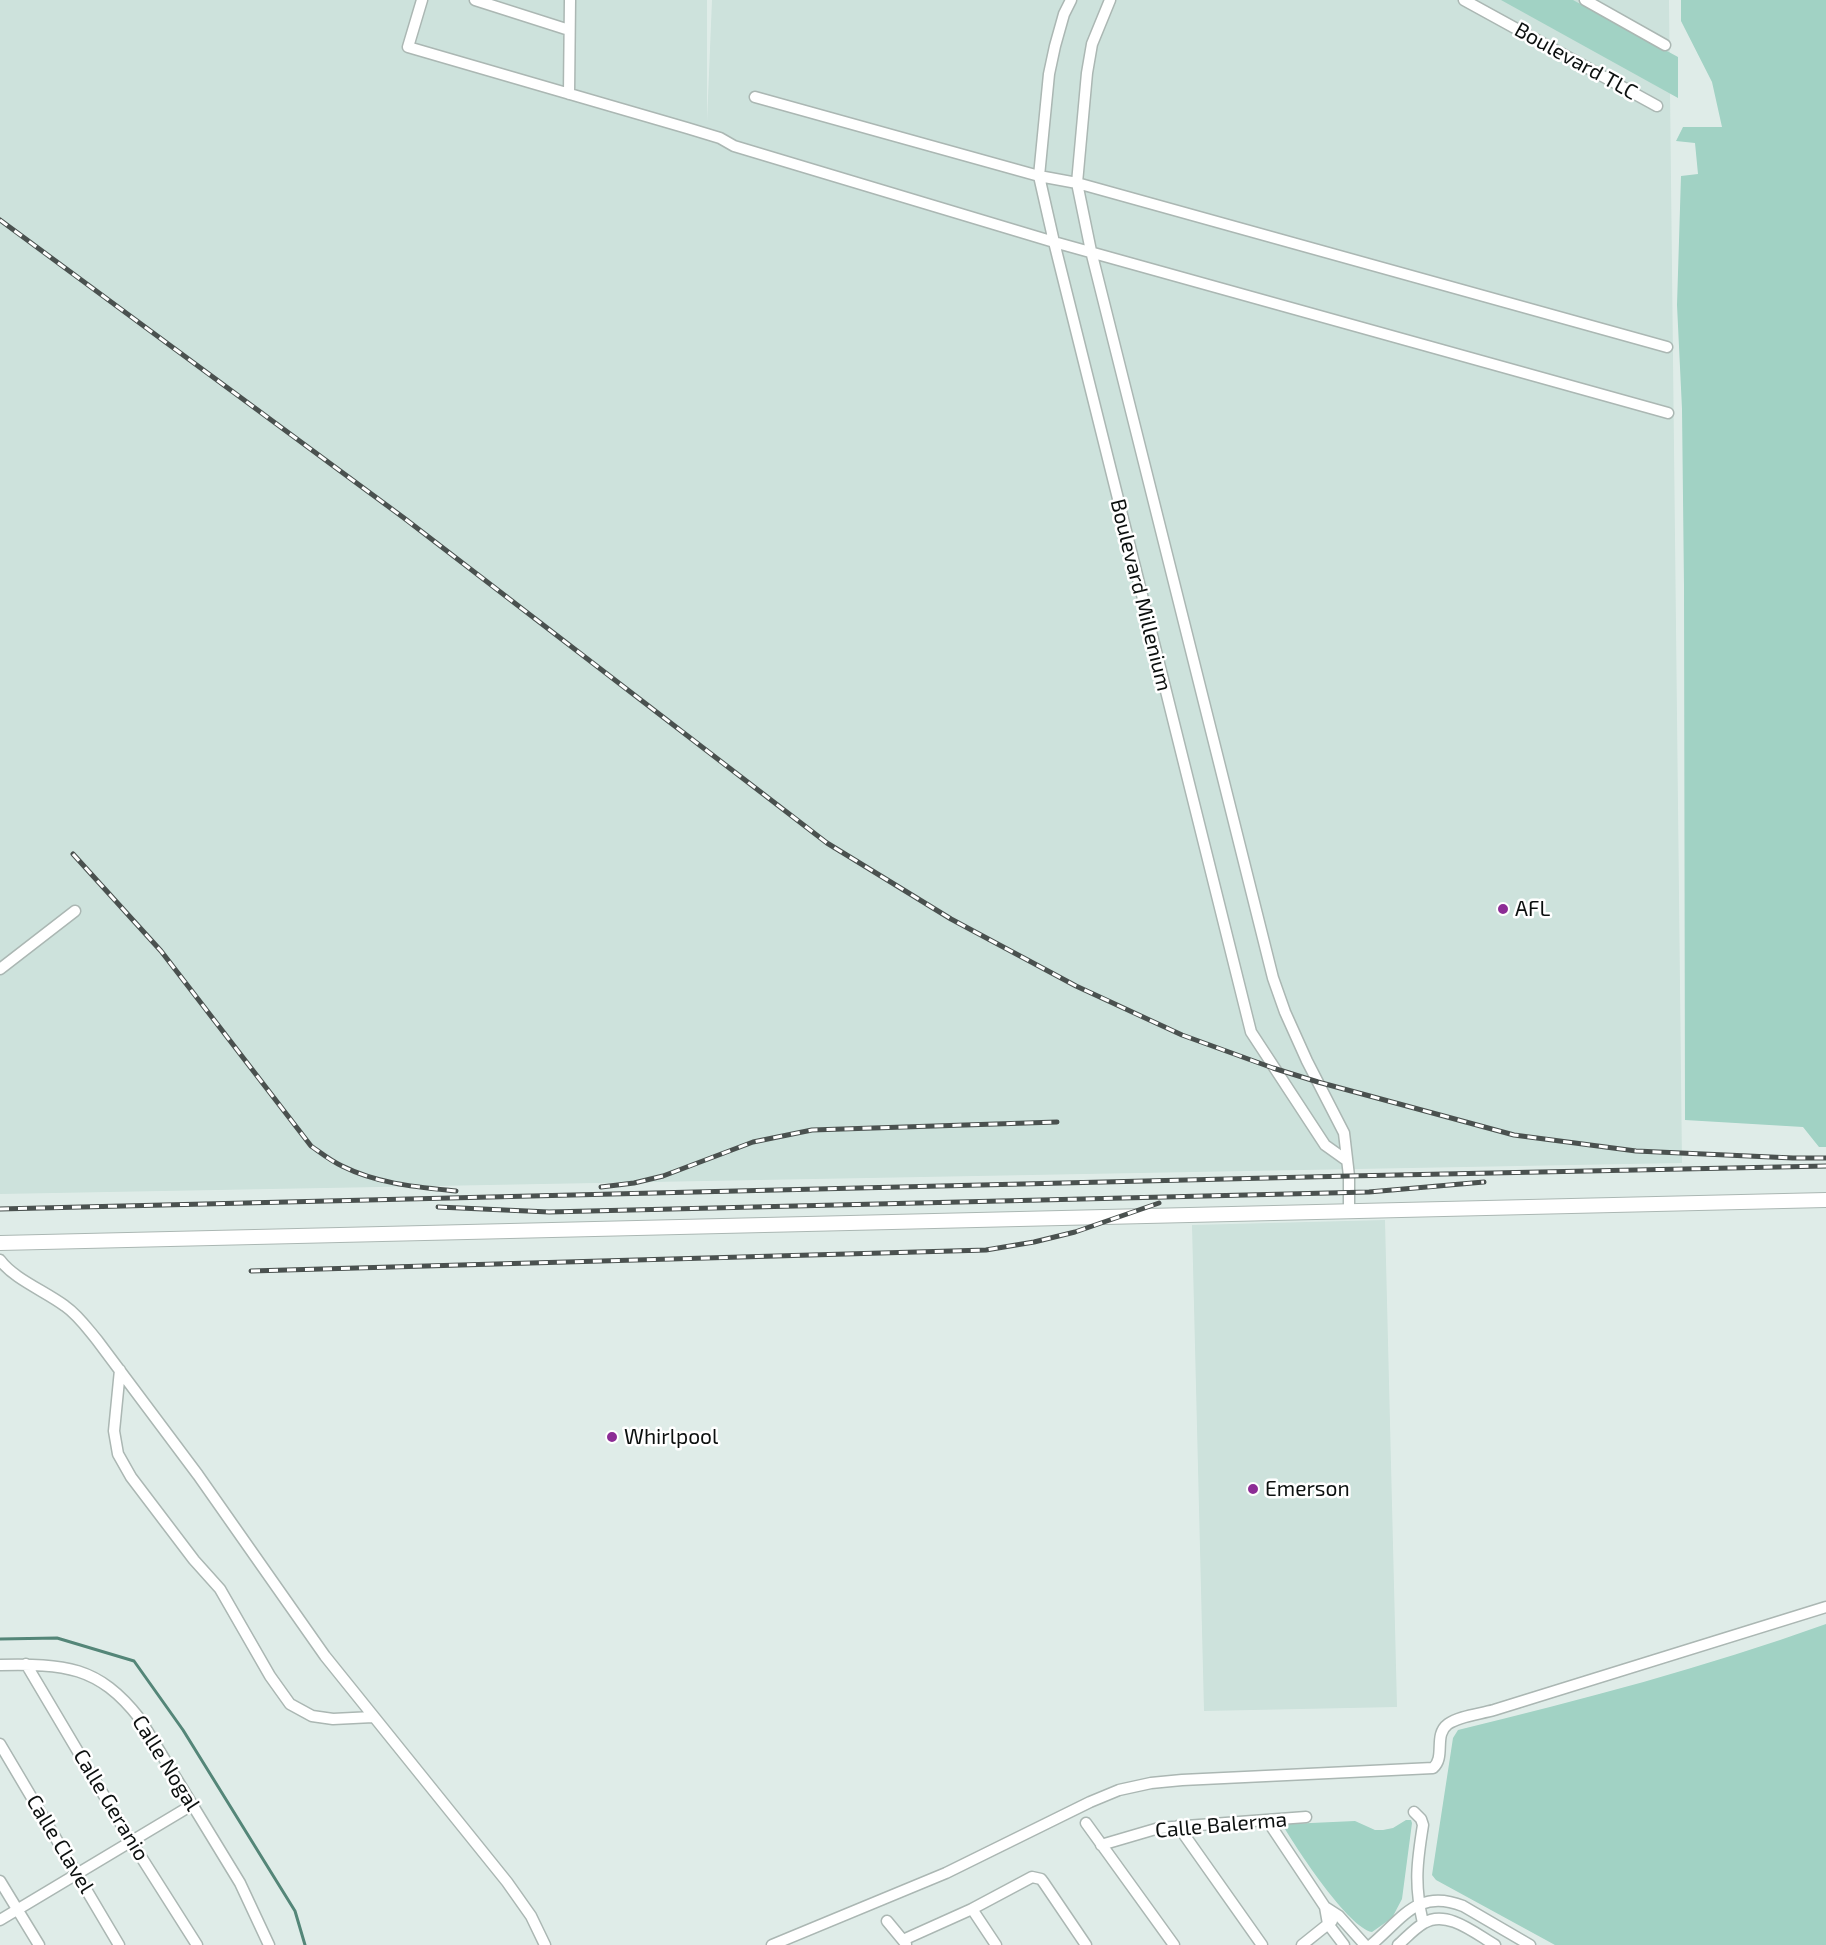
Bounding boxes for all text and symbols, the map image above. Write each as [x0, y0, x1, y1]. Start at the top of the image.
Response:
street label: Boulevard TLC [1510, 17, 1642, 105]
street label: Boulevard Millenium [1105, 496, 1177, 694]
place label: AFL [1515, 896, 1550, 922]
marker: AFL [1496, 902, 1510, 916]
place label: Whirlpool [624, 1424, 718, 1450]
marker: Whirlpool [605, 1430, 619, 1444]
place label: Emerson [1265, 1476, 1350, 1502]
marker: Emerson [1246, 1482, 1260, 1496]
street label: Calle Nogal [127, 1711, 205, 1815]
street label: Calle Geranio [68, 1745, 154, 1865]
street label: Calle Clavel [21, 1790, 99, 1898]
street label: Calle Balerma [1154, 1807, 1288, 1843]

